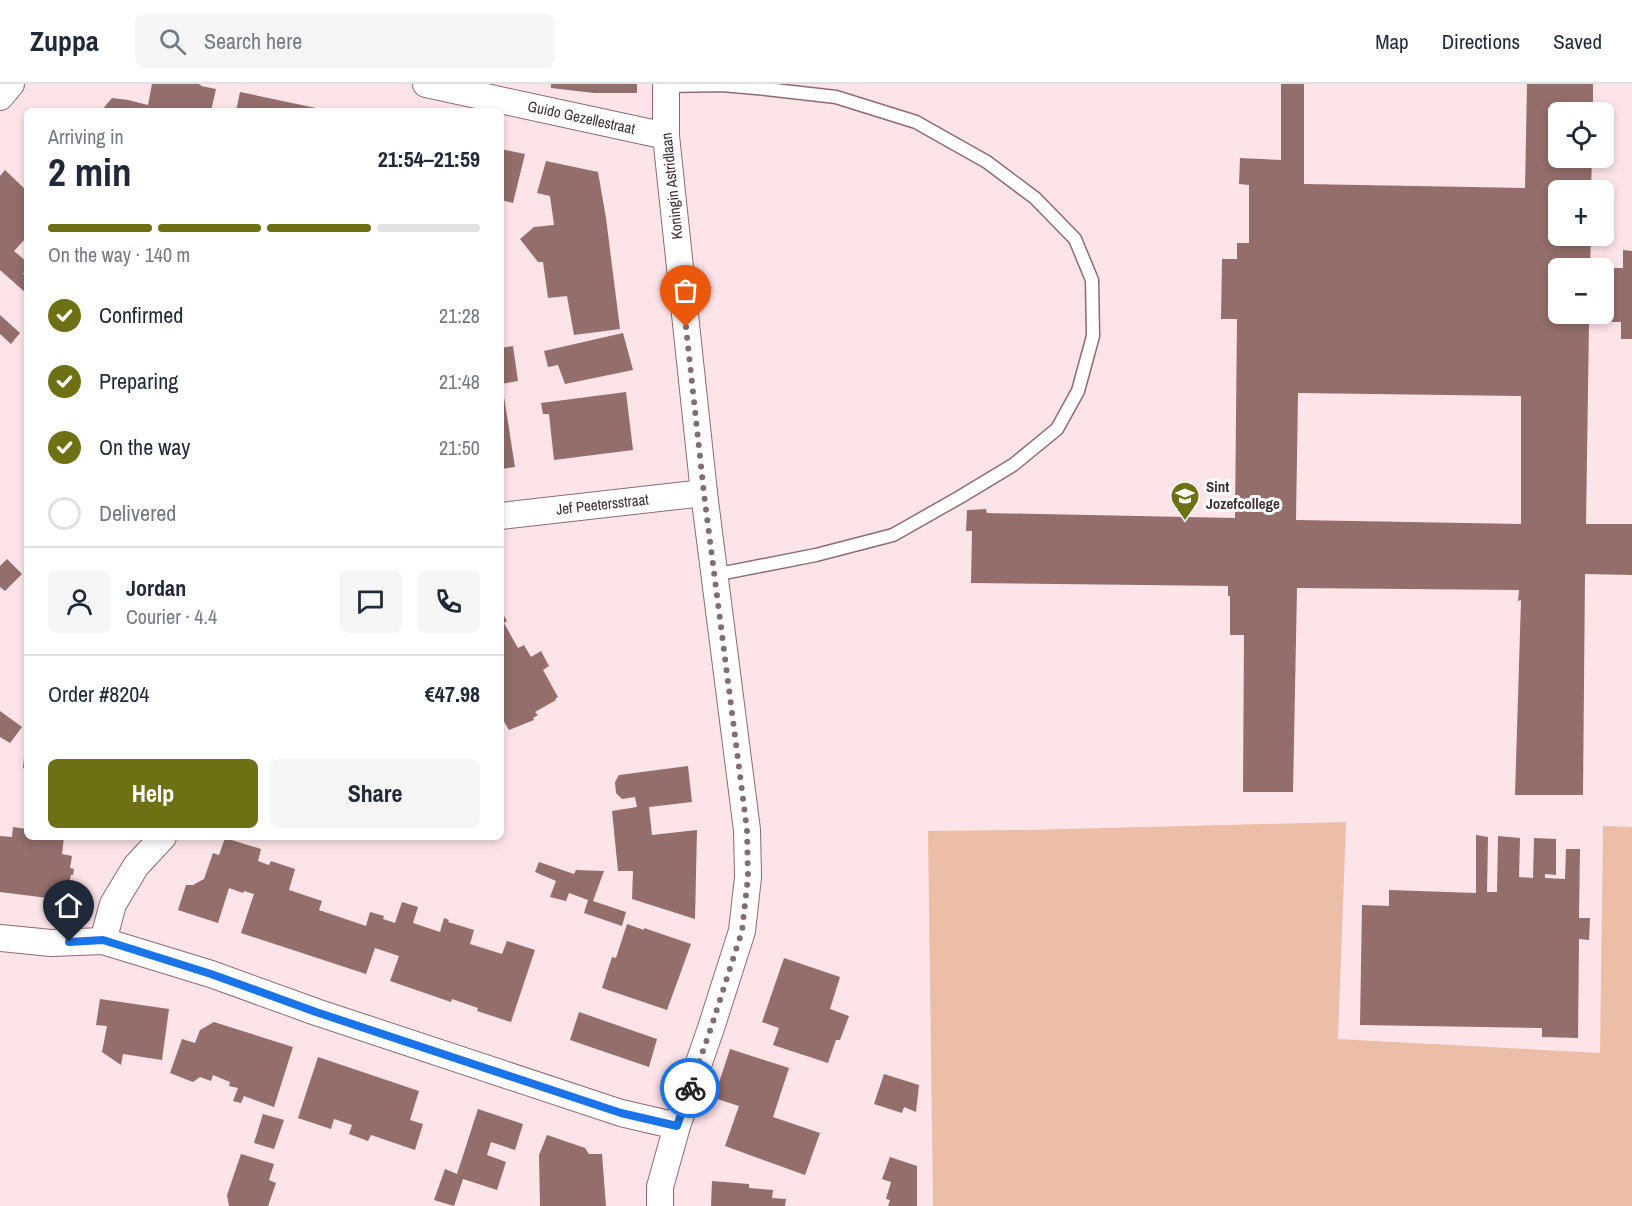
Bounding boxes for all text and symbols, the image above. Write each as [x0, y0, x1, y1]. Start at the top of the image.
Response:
search box [135, 14, 555, 68]
text: Zuppa [30, 22, 99, 60]
icon: search [156, 25, 189, 58]
text: Search here [204, 26, 302, 56]
text: Map [1375, 27, 1409, 56]
text: Directions [1442, 27, 1520, 56]
text: Saved [1553, 27, 1602, 56]
street label: Guido Gezellestraat [526, 95, 638, 139]
map controls [1548, 102, 1614, 324]
button: locate [1548, 102, 1614, 168]
text: Arriving in [48, 123, 124, 150]
street label: Koningin Astridlaan [655, 132, 688, 241]
text: 21:54–21:59 [378, 144, 480, 174]
text: 2 min [48, 146, 132, 198]
button: + [1548, 180, 1614, 246]
text: On the way · 140 m [48, 241, 190, 268]
button: − [1548, 258, 1614, 324]
pin [660, 265, 711, 327]
icon: bag [669, 274, 702, 307]
icon: check [48, 299, 81, 332]
text: Confirmed [99, 300, 183, 330]
text: 21:28 [439, 302, 480, 329]
icon: check [48, 365, 81, 398]
text: Preparing [99, 366, 178, 396]
text: 21:48 [439, 368, 480, 395]
icon: check [48, 431, 81, 464]
text: On the way [99, 432, 190, 462]
text: 21:50 [439, 434, 480, 461]
place label: Sint Jozefcollege [1206, 476, 1280, 514]
school or university icon: Sint Jozefcollege [1169, 480, 1201, 522]
street label: Jef Peetersstraat [555, 488, 650, 520]
text: Delivered [99, 498, 176, 528]
button: person [48, 570, 111, 633]
button: chat [339, 570, 402, 633]
button: phone [417, 570, 480, 633]
text: Jordan [126, 573, 186, 603]
text: Courier · 4.4 [126, 603, 217, 630]
text: Order #8204 [48, 679, 149, 709]
text: €47.98 [425, 679, 480, 709]
button: Help [48, 759, 258, 828]
button: Share [270, 759, 480, 828]
pin [43, 880, 94, 942]
icon: home [52, 889, 85, 922]
courier [660, 1058, 720, 1118]
icon: bike [674, 1072, 707, 1105]

